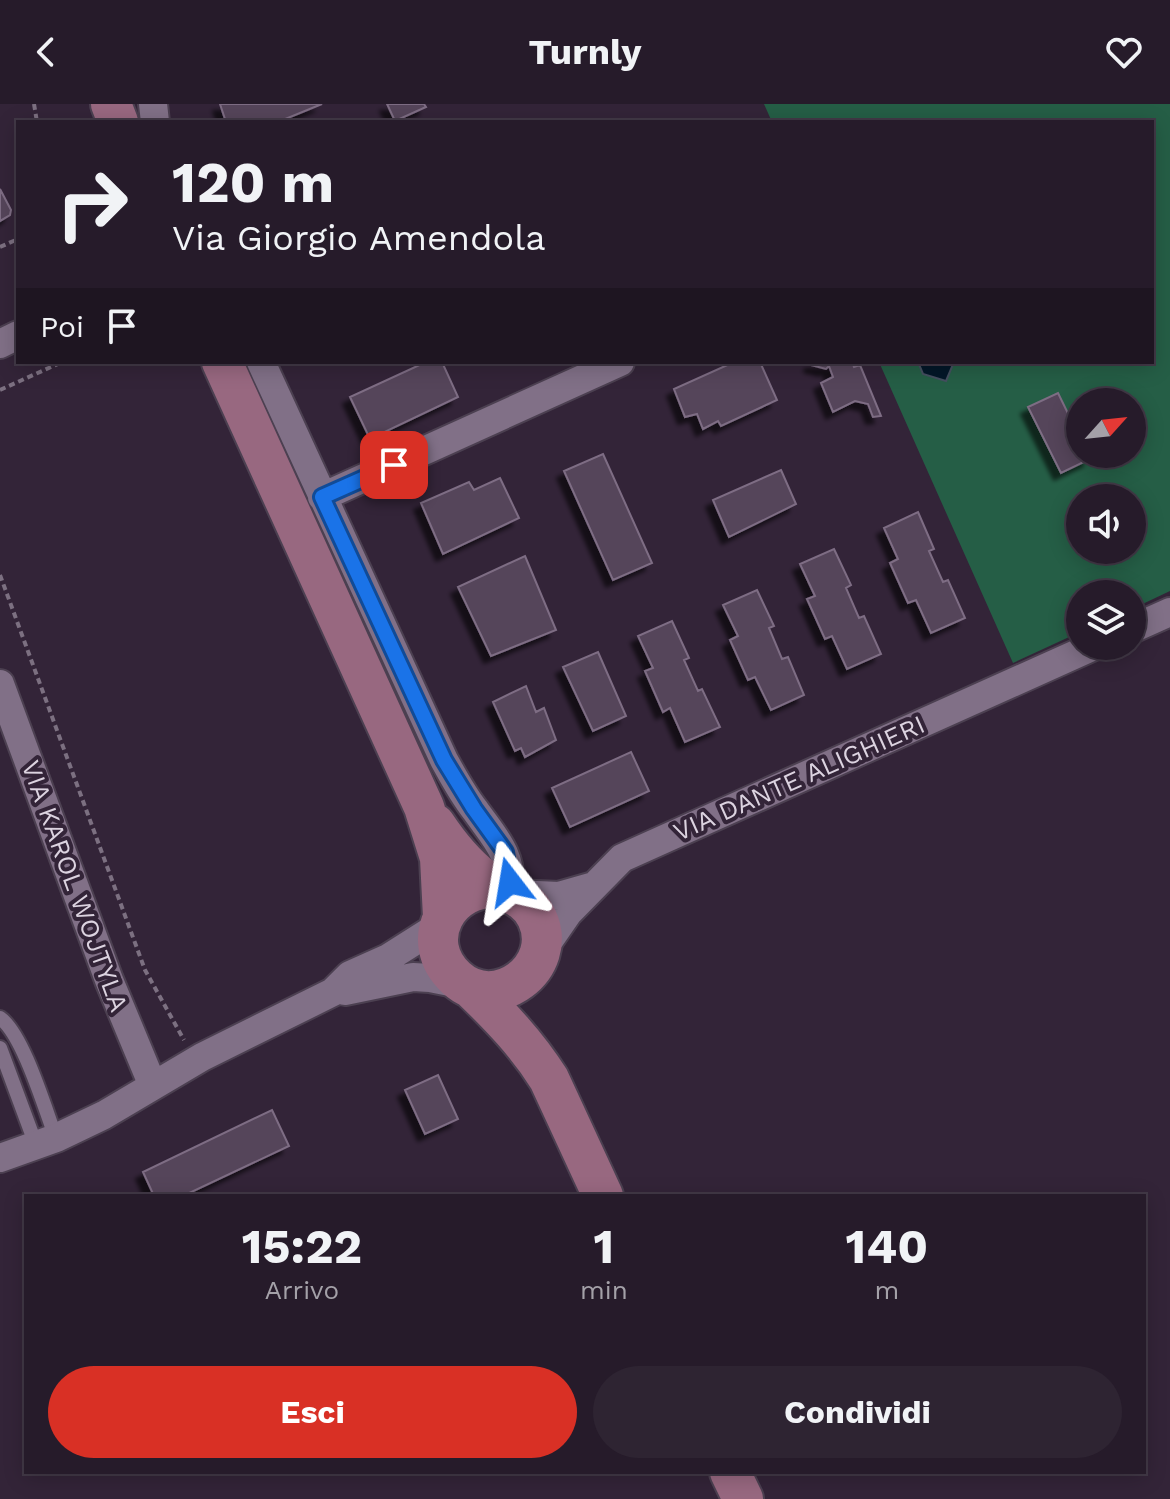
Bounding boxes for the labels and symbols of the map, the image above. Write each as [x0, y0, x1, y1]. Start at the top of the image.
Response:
north arrow [1066, 388, 1146, 468]
pin [360, 431, 428, 499]
street label: VIA DANTE ALIGHIERI [669, 709, 929, 847]
street label: VIA KAROL WOJTYLA [16, 756, 134, 1016]
position arrow [468, 840, 552, 924]

